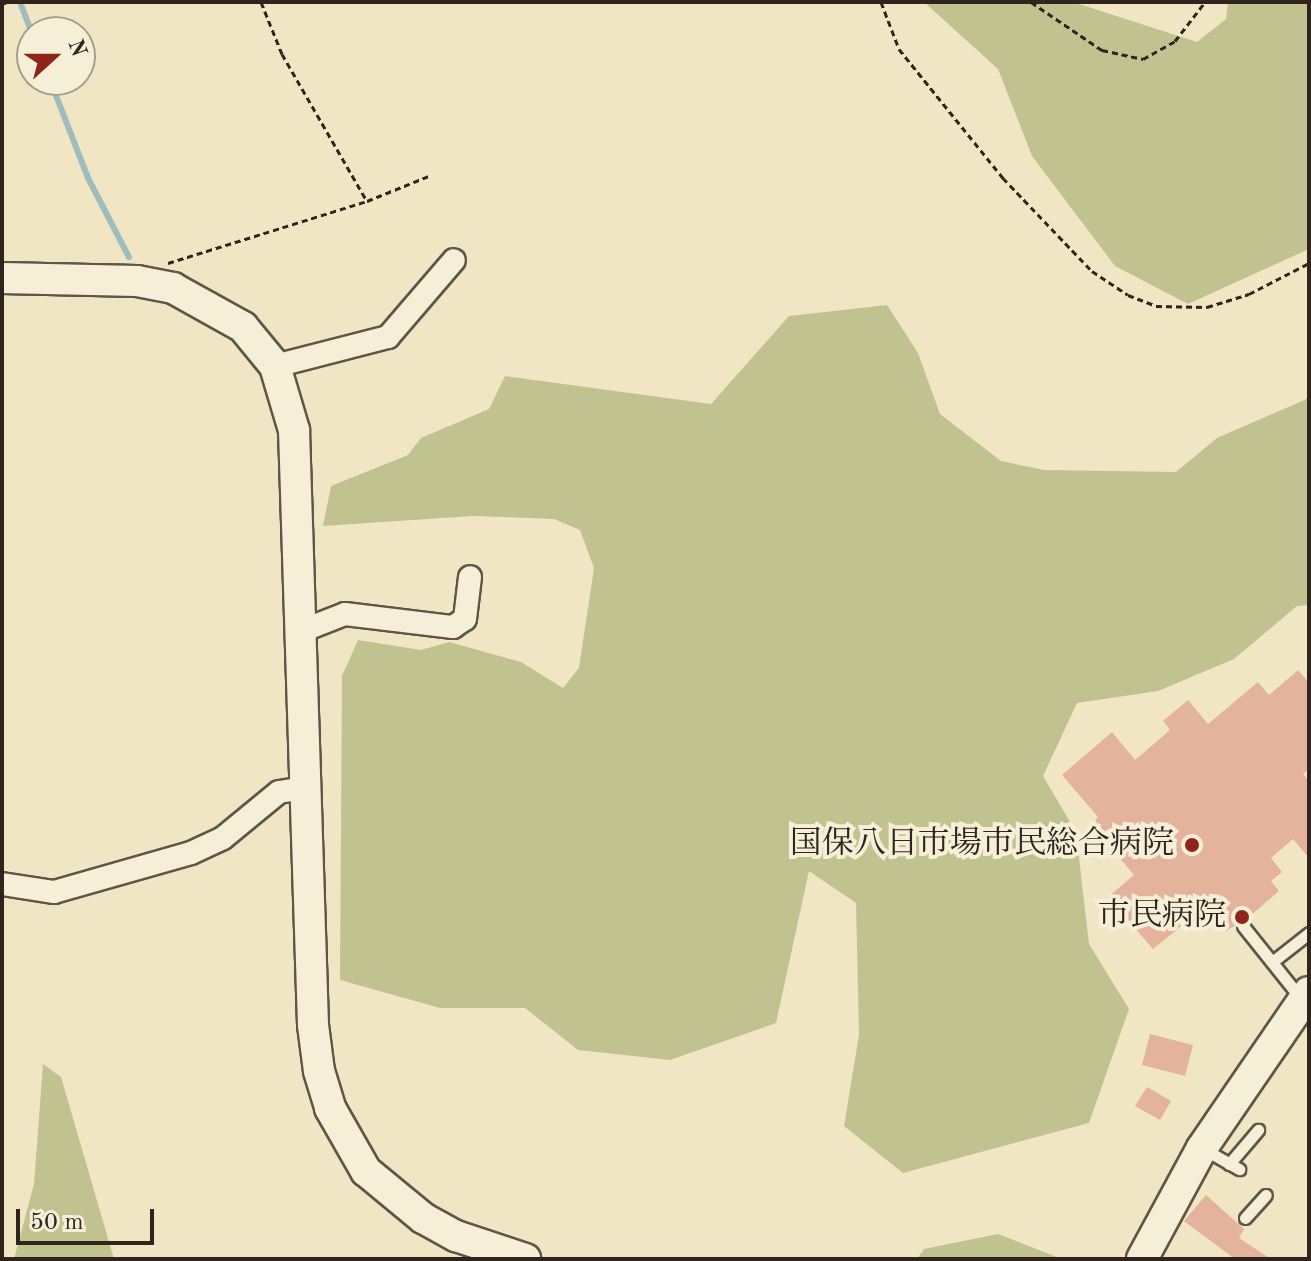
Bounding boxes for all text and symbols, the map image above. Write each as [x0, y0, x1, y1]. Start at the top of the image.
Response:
north arrow [16, 16, 96, 96]
text: N [63, 36, 90, 60]
place label: 国保八日市場市民総合病院 [790, 826, 1174, 864]
marker: 国保八日市場市民総合病院 [1181, 834, 1203, 856]
place label: 市民病院 [1098, 898, 1226, 936]
marker: 市民病院 [1233, 908, 1251, 926]
scale bar [20, 1193, 158, 1243]
text: 50 m [30, 1211, 84, 1235]

